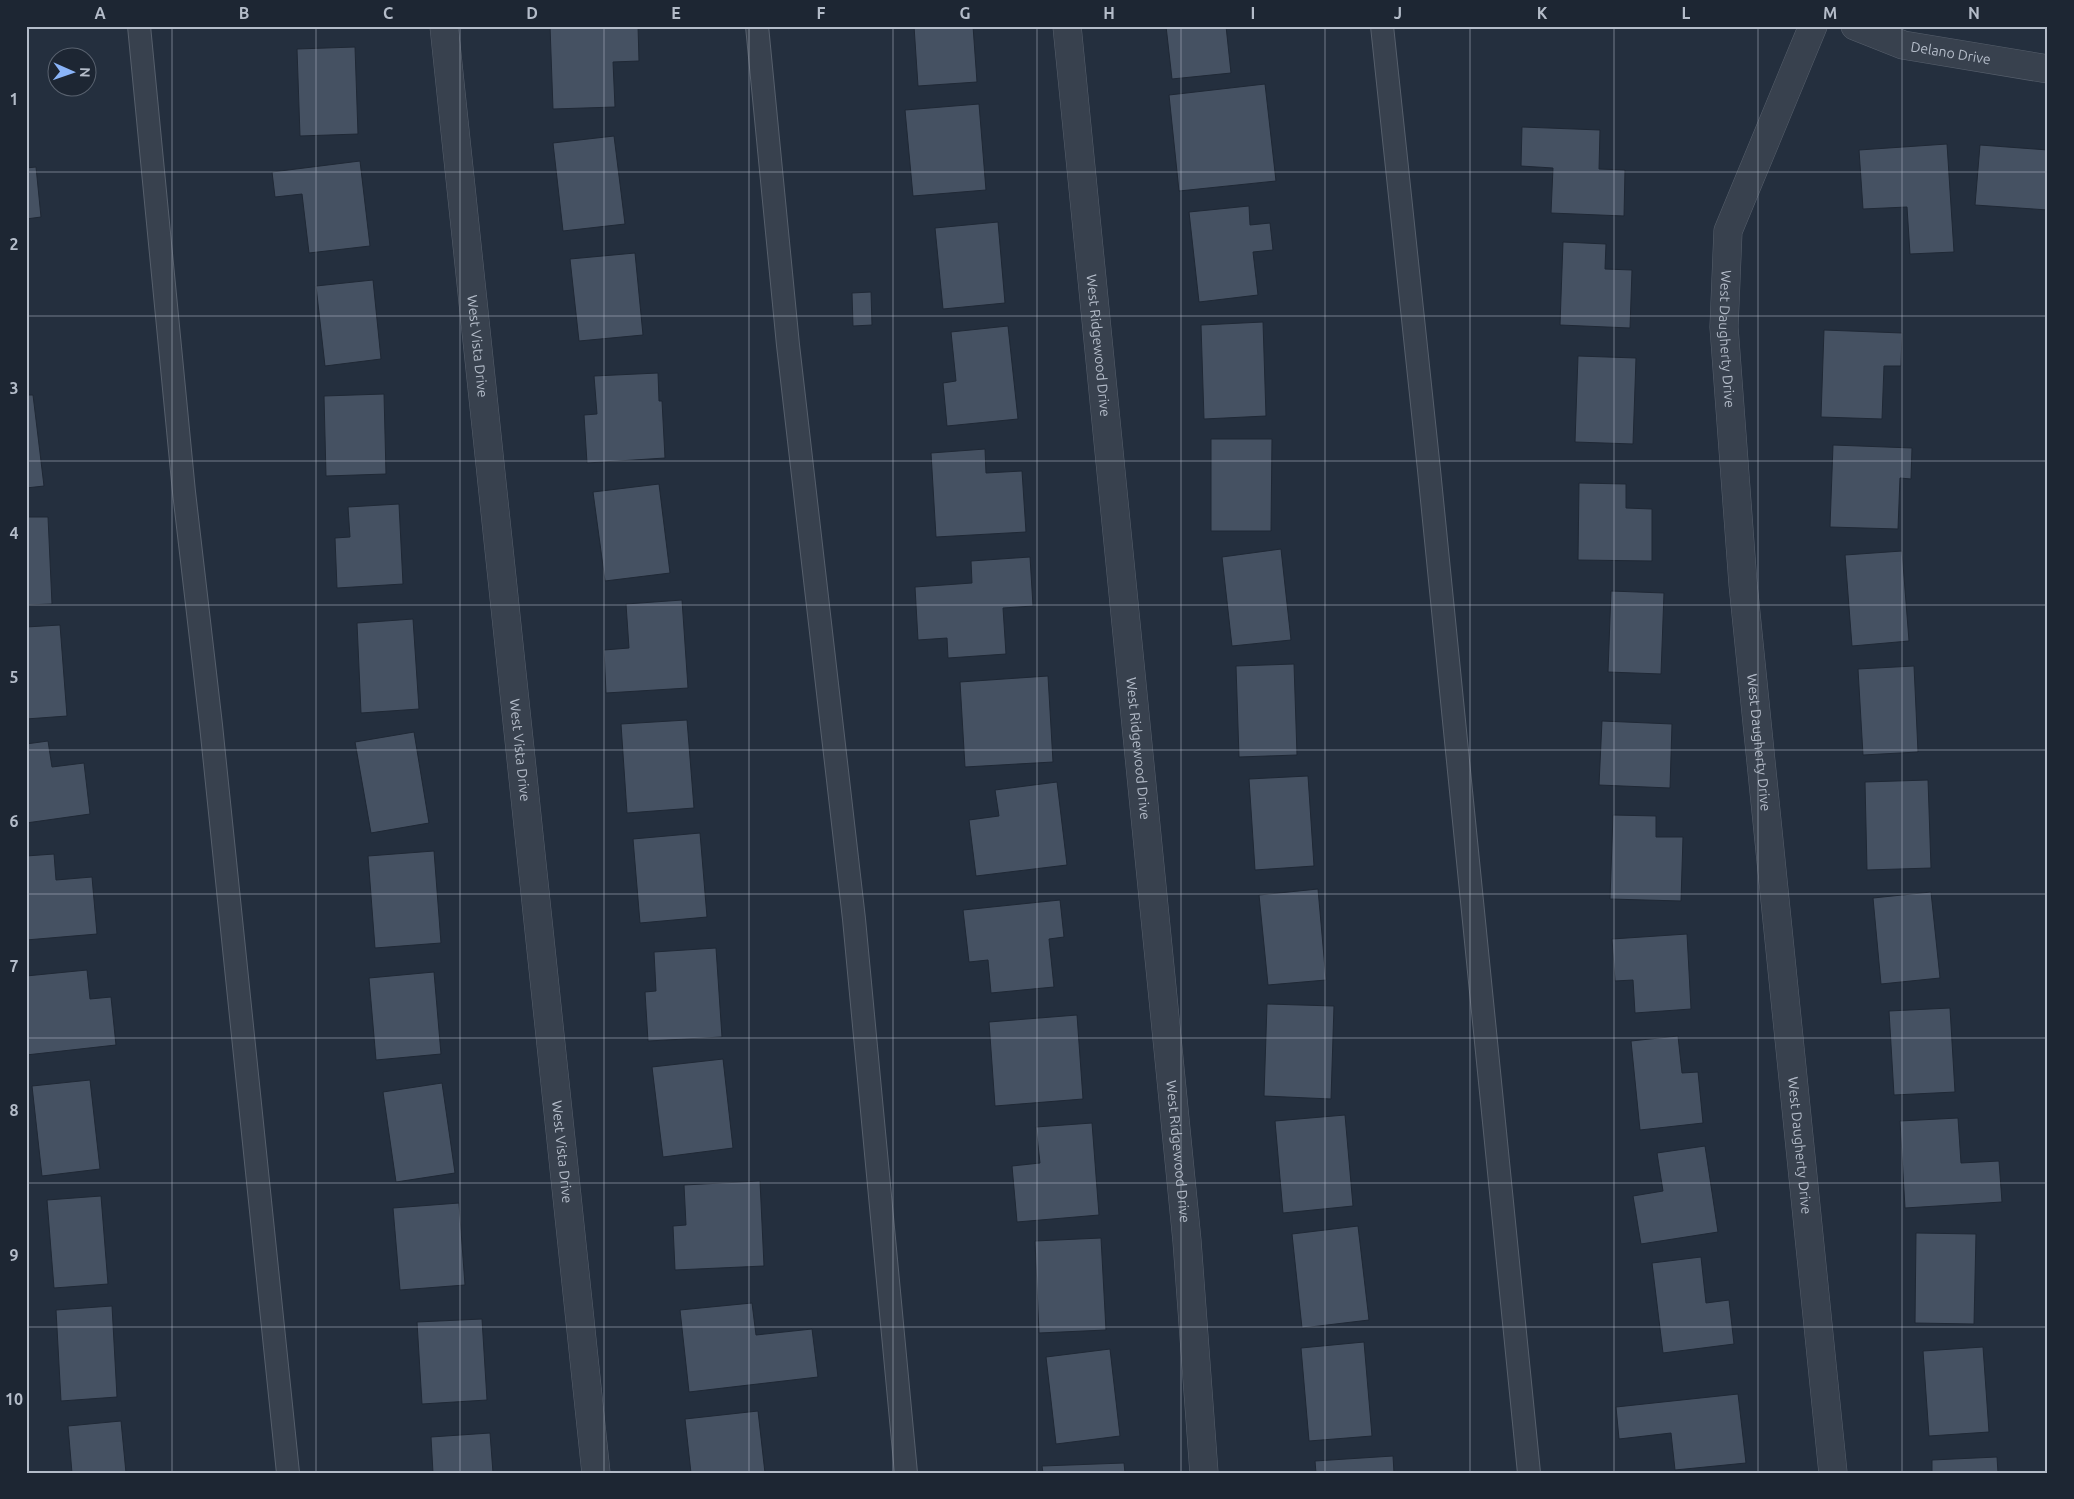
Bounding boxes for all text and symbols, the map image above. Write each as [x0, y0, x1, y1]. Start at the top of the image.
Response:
text: A [94, 4, 106, 22]
text: B [239, 4, 249, 22]
text: C [383, 4, 393, 22]
text: D [526, 4, 538, 22]
text: E [671, 4, 681, 22]
text: F [817, 4, 826, 22]
text: G [959, 4, 971, 22]
text: H [1103, 4, 1115, 22]
text: I [1251, 4, 1255, 22]
text: J [1394, 4, 1402, 22]
text: K [1537, 4, 1548, 22]
text: L [1682, 4, 1691, 22]
text: M [1823, 4, 1837, 22]
text: N [1968, 4, 1980, 22]
street label: Delano Drive [1909, 38, 1992, 67]
north arrow [48, 48, 98, 98]
text: N [77, 67, 93, 78]
text: 1 [9, 90, 19, 108]
text: 2 [9, 235, 19, 253]
street label: West Daugherty Drive [1716, 270, 1738, 408]
street label: West Ridgewood Drive [1084, 273, 1114, 418]
street label: West Vista Drive [464, 294, 491, 398]
text: 3 [9, 379, 19, 397]
text: 4 [9, 524, 19, 542]
text: 5 [9, 668, 19, 686]
street label: West Daugherty Drive [1744, 673, 1774, 812]
street label: West Ridgewood Drive [1123, 676, 1153, 821]
street label: West Vista Drive [507, 698, 533, 802]
text: 6 [9, 812, 19, 830]
text: 7 [9, 957, 19, 975]
street label: West Daugherty Drive [1785, 1076, 1815, 1215]
street label: West Ridgewood Drive [1163, 1079, 1193, 1224]
street label: West Vista Drive [549, 1100, 576, 1204]
text: 8 [9, 1101, 19, 1119]
text: 9 [9, 1246, 19, 1264]
text: 10 [5, 1390, 23, 1408]

